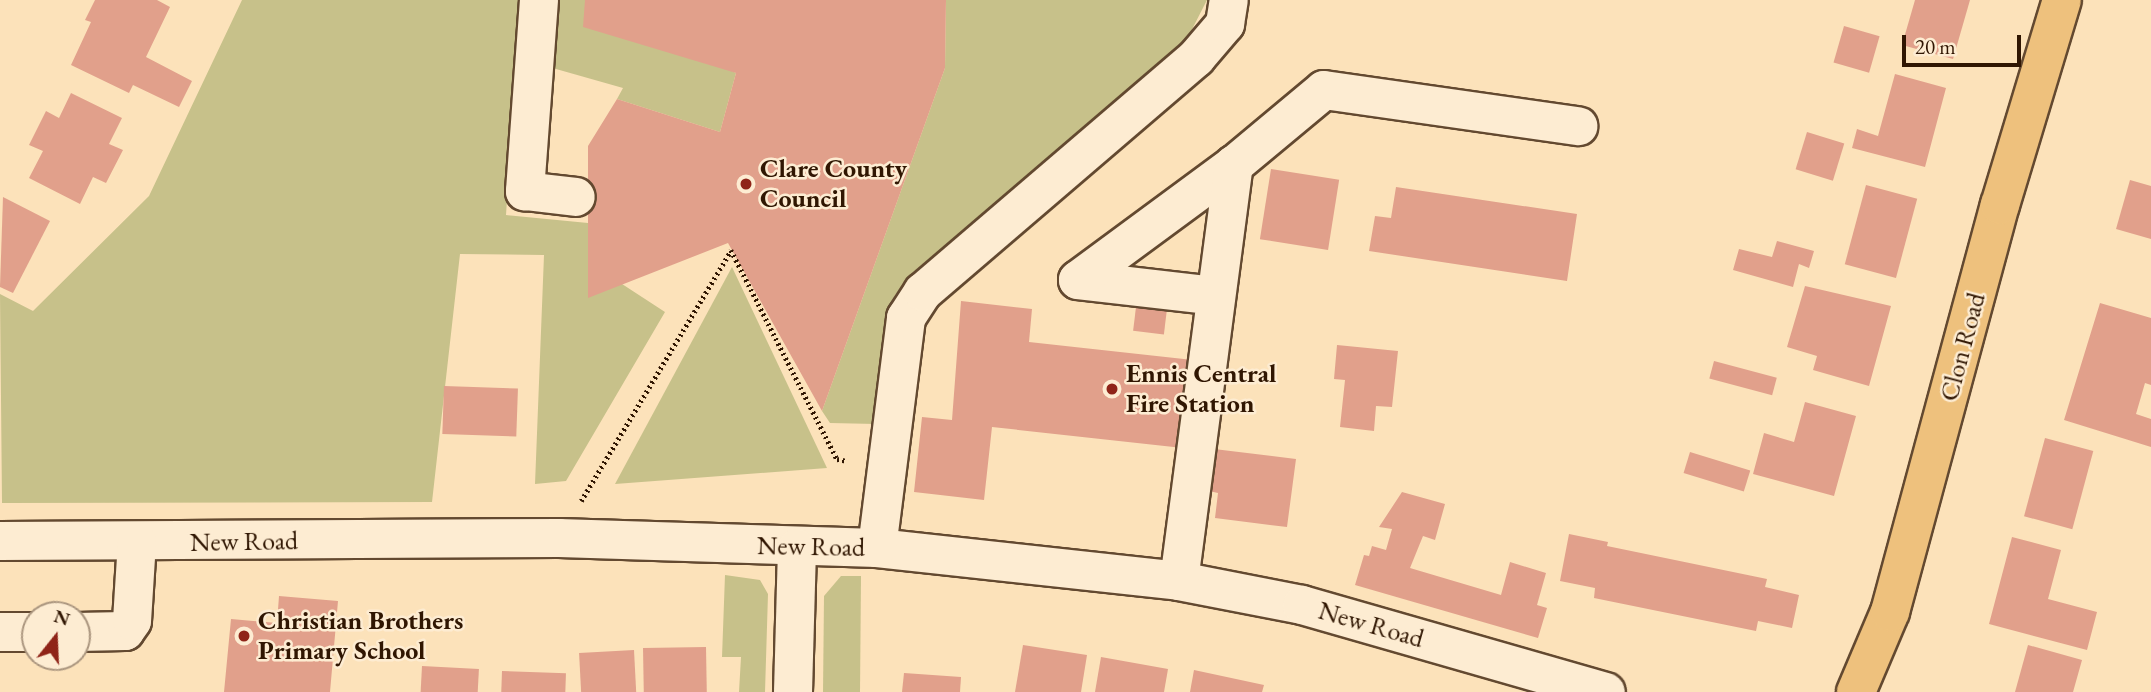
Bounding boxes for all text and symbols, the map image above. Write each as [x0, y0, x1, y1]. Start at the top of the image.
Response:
scale bar [1906, 21, 2025, 65]
text: 20 m [1915, 33, 1956, 60]
place label: Clare County Council [760, 153, 907, 214]
marker: Clare County Council [738, 176, 754, 192]
street label: Clon Road [1934, 289, 1992, 405]
place label: Ennis Central Fire Station [1126, 358, 1276, 420]
marker: Ennis Central Fire Station [1104, 381, 1120, 397]
street label: New Road [190, 525, 298, 559]
street label: New Road [757, 530, 865, 564]
street label: New Road [1315, 595, 1427, 655]
north arrow [21, 601, 91, 671]
text: N [51, 603, 73, 632]
place label: Christian Brothers Primary School [258, 605, 463, 666]
marker: Christian Brothers Primary School [236, 628, 252, 644]

